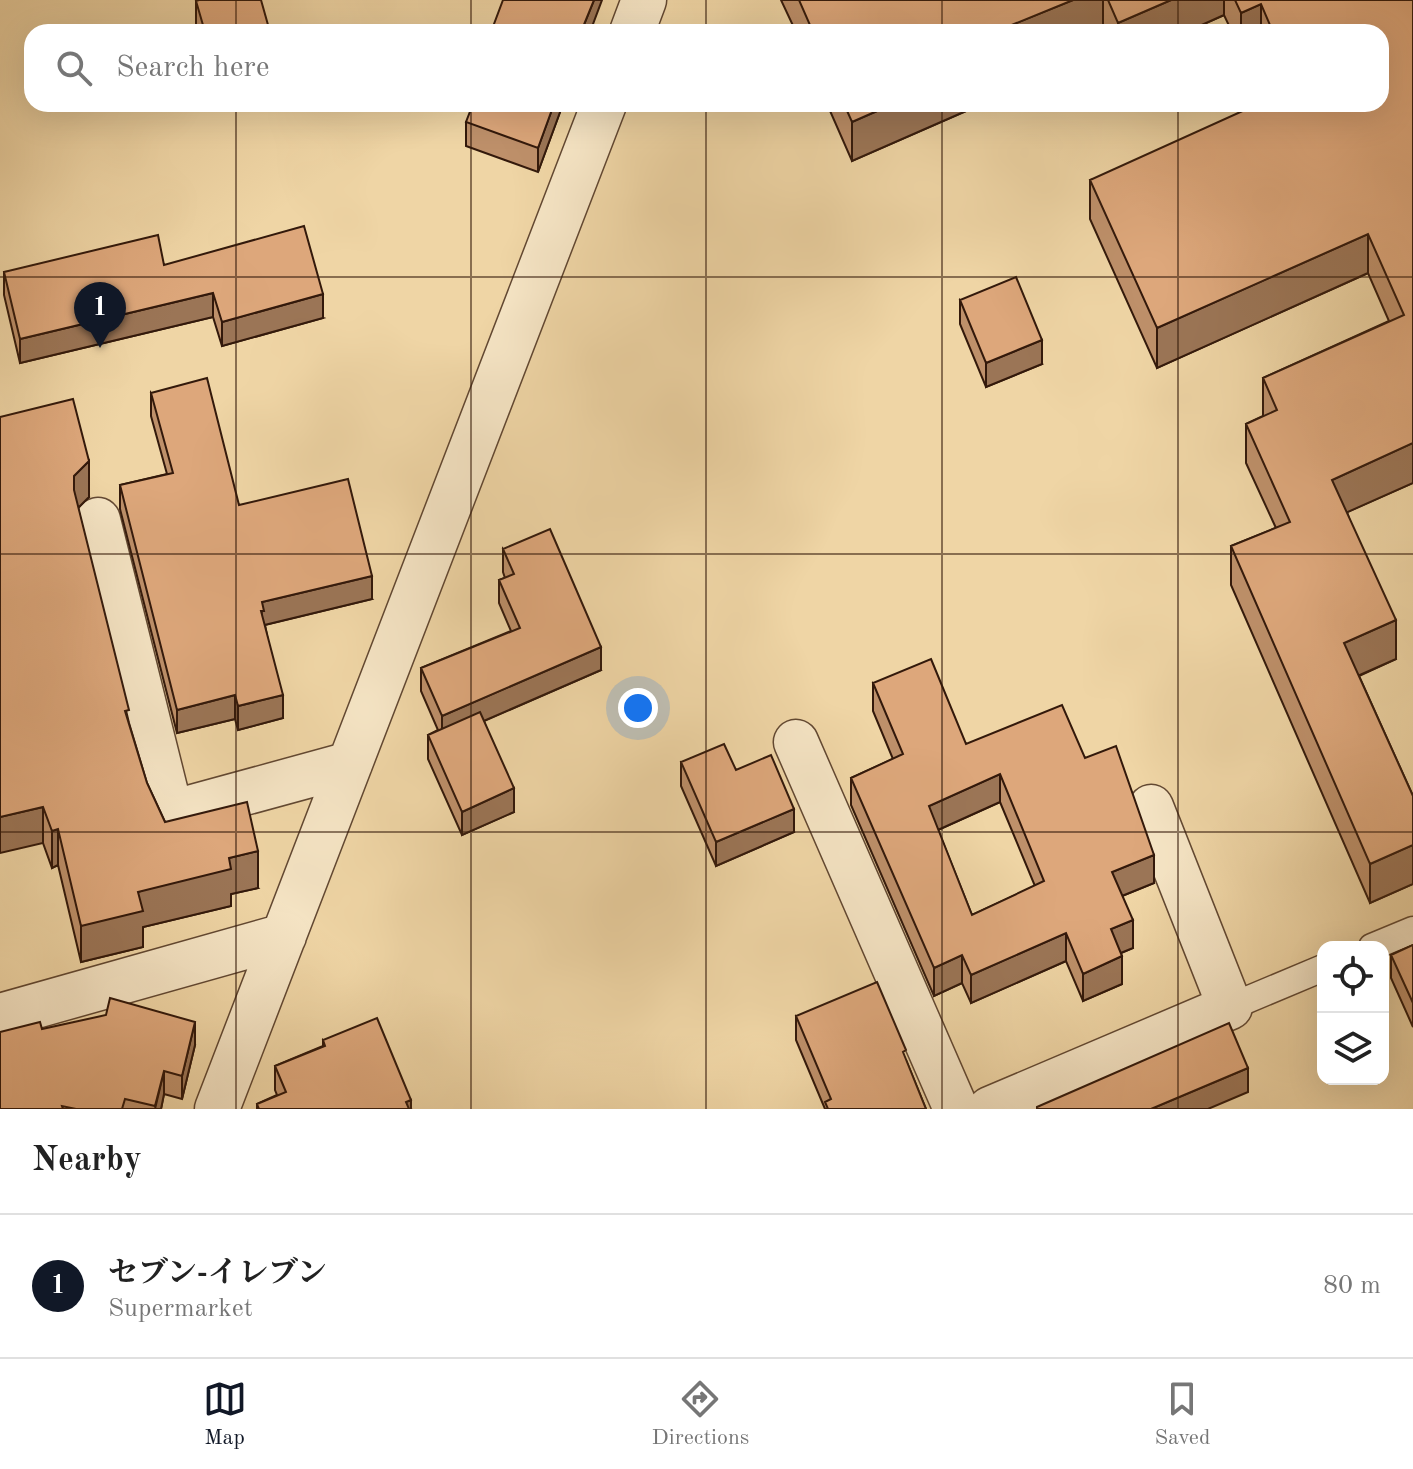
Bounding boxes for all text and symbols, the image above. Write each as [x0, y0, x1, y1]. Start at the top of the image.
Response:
search box [24, 24, 1389, 112]
icon: search [52, 46, 96, 90]
text: Search here [116, 53, 270, 83]
pin: 1 [74, 282, 126, 348]
your location [618, 688, 658, 728]
map controls [1317, 941, 1389, 1085]
button: locate [1317, 941, 1389, 1013]
button: layers [1317, 1013, 1389, 1085]
text: Nearby [32, 1144, 142, 1178]
text: セブン-イレブン [108, 1259, 327, 1289]
text: 1 [50, 1273, 66, 1299]
text: 80 m [1323, 1273, 1381, 1299]
text: Supermarket [108, 1296, 253, 1322]
tab: Map [203, 1377, 247, 1452]
tab: Directions [652, 1377, 749, 1452]
tab: Saved [1154, 1377, 1210, 1452]

